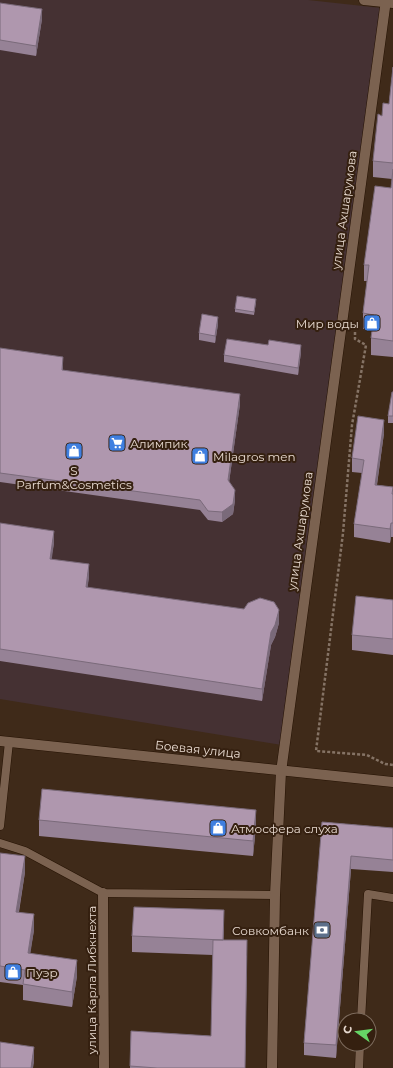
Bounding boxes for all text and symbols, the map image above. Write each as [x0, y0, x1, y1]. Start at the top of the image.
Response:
street label: улица Ахшарумова [328, 150, 360, 271]
shop icon: Мир воды [362, 313, 382, 333]
place label: Мир воды [296, 316, 359, 331]
supermarket icon: Алимпик [107, 433, 127, 453]
place label: Алимпик [130, 436, 188, 451]
shop icon: S Parfum&Cosmetics [64, 441, 84, 461]
shop icon: Milagros men [190, 446, 210, 466]
place label: Milagros men [213, 449, 296, 464]
place label: S Parfum&Cosmetics [16, 463, 132, 492]
street label: улица Ахшарумова [284, 471, 316, 592]
street label: Боевая улица [154, 737, 242, 761]
shop icon: Атмосфера слуха [208, 818, 228, 838]
place label: Атмосфера слуха [231, 821, 338, 836]
street label: улица Карла Либкнехта [84, 906, 99, 1055]
bank icon: Совкомбанк [312, 920, 332, 940]
place label: Совкомбанк [232, 923, 309, 938]
shop icon: Пуэр [3, 962, 23, 982]
place label: Пуэр [26, 965, 58, 980]
north arrow [337, 1012, 377, 1052]
text: С [340, 1024, 355, 1035]

